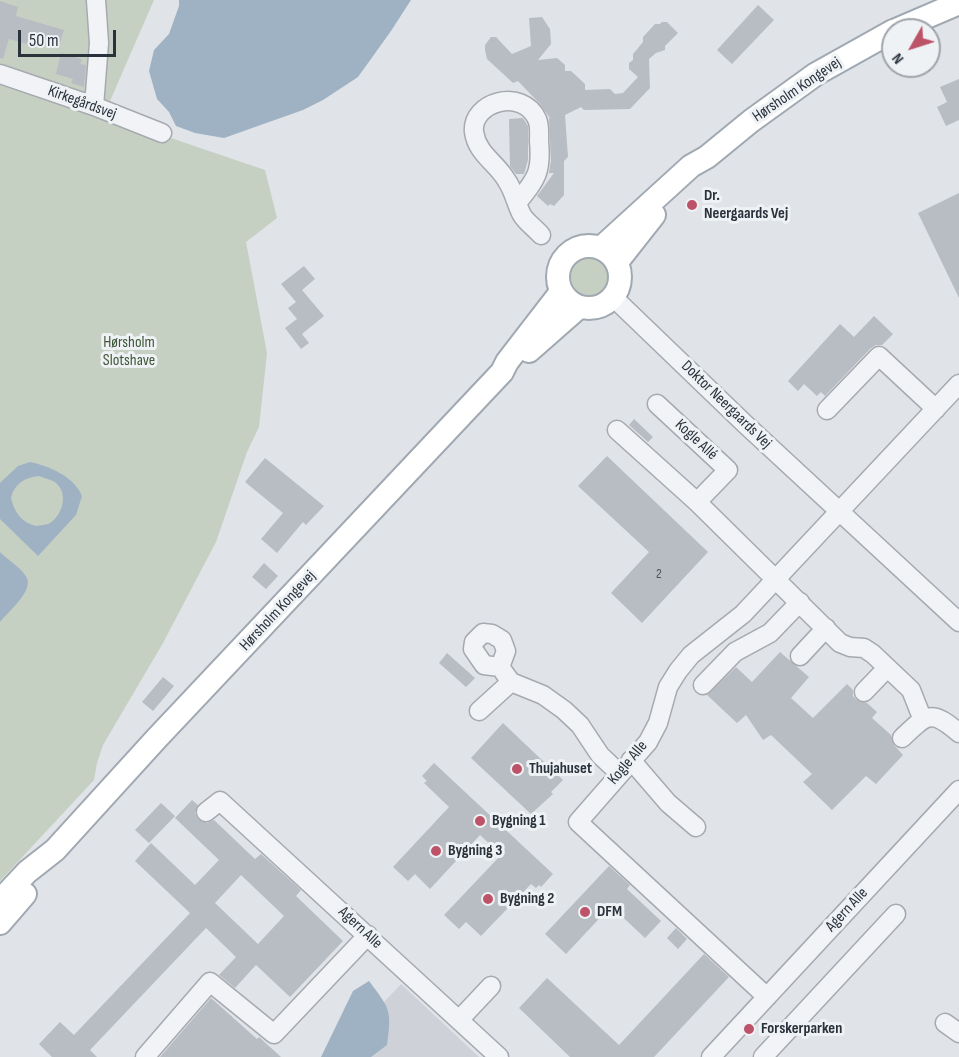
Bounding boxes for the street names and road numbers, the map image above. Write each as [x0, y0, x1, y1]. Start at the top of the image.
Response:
street label: Hørsholm Kongevej [749, 53, 845, 127]
street label: Kirkegårdsvej [45, 82, 119, 124]
street label: Doktor Neergaards Vej [677, 357, 775, 453]
street label: Kogle Allé [671, 415, 721, 465]
street label: Hørsholm Kongevej [236, 567, 320, 655]
street label: Kogle Alle [604, 737, 652, 789]
street label: Agern Alle [822, 884, 872, 936]
street label: Agern Alle [334, 903, 386, 953]

